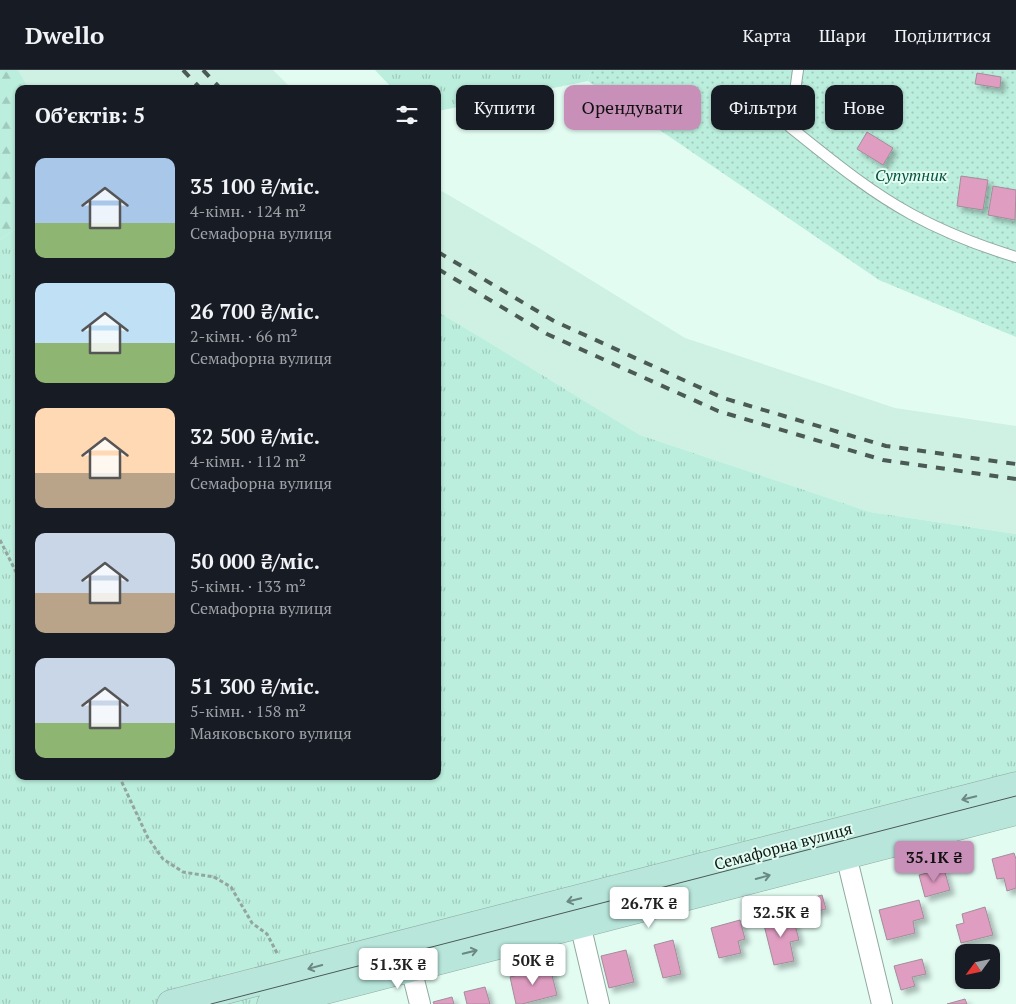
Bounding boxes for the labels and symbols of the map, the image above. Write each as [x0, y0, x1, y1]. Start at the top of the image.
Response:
park label: Супутник [875, 164, 947, 186]
one-way arrow [961, 793, 977, 803]
street label: Семафорна вулиця [712, 817, 854, 875]
pin: 35.1K ₴ [888, 840, 980, 883]
one-way arrow [755, 872, 771, 881]
pin: 26.7K ₴ [603, 886, 695, 929]
one-way arrow [567, 896, 583, 906]
pin: 32.5K ₴ [735, 896, 827, 938]
pin: 50K ₴ [498, 944, 568, 986]
north arrow [955, 944, 1000, 989]
one-way arrow [462, 947, 478, 956]
pin: 51.3K ₴ [352, 948, 444, 990]
one-way arrow [308, 963, 324, 972]

